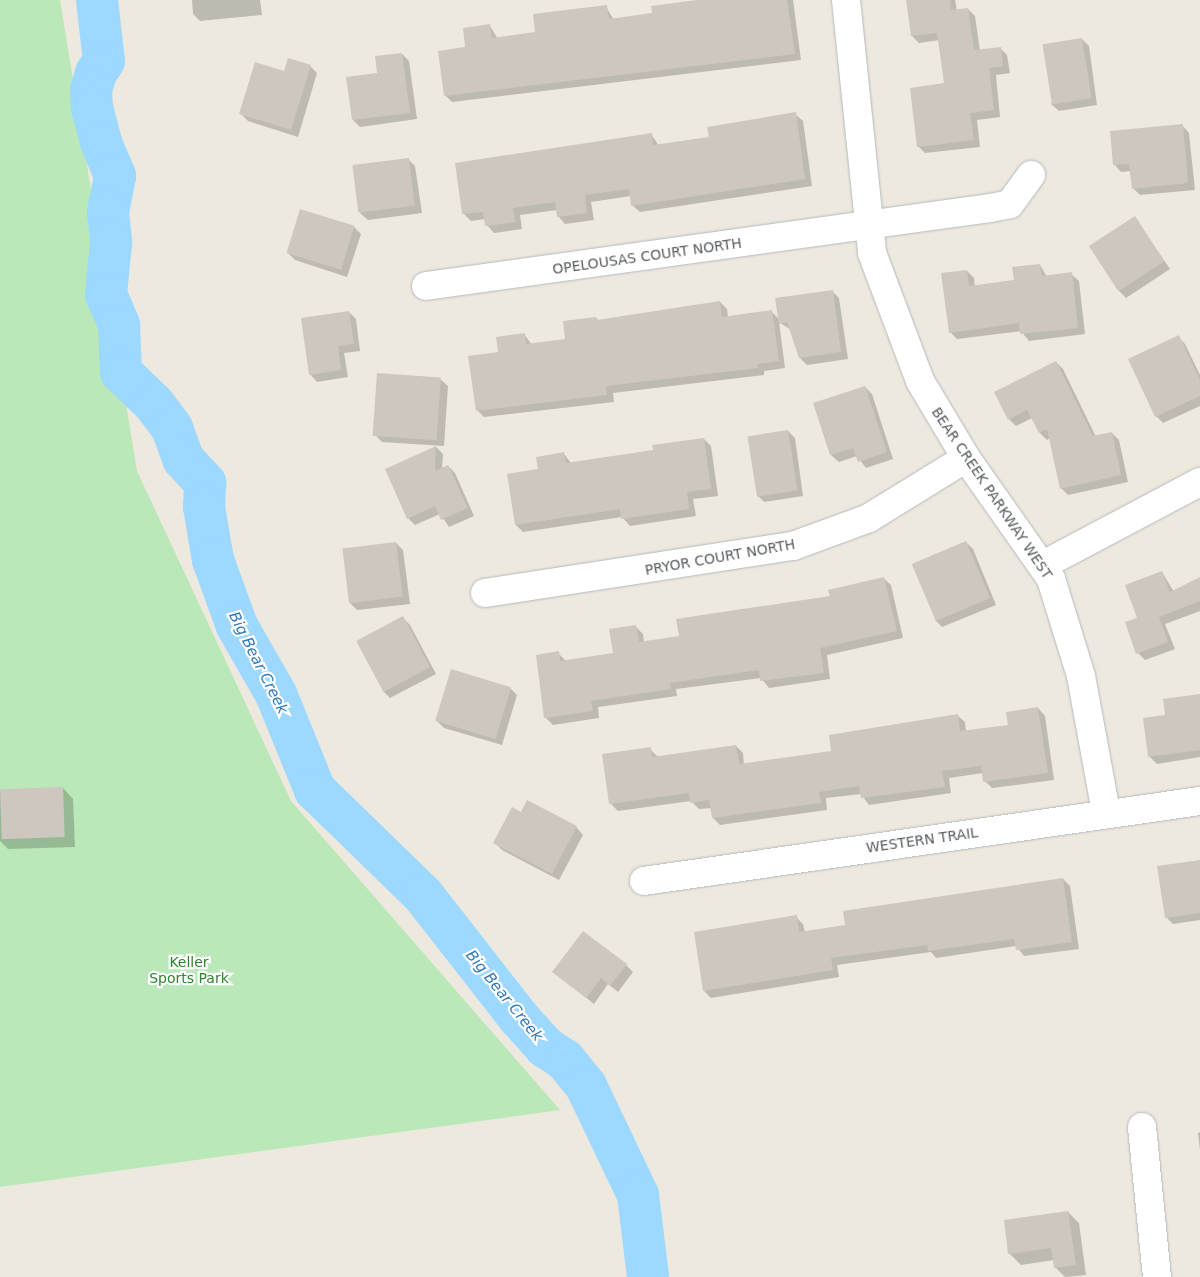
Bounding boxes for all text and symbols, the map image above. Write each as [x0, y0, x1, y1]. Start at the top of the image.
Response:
street label: OPELOUSAS COURT NORTH [551, 234, 743, 278]
street label: BEAR CREEK PARKWAY WEST [928, 404, 1056, 582]
street label: PRYOR COURT NORTH [644, 536, 796, 578]
water label: Big Bear Creek [225, 609, 291, 717]
street label: WESTERN TRAIL [865, 824, 979, 856]
water label: Big Bear Creek [462, 947, 546, 1045]
park label: Keller Sports Park [149, 954, 229, 986]

